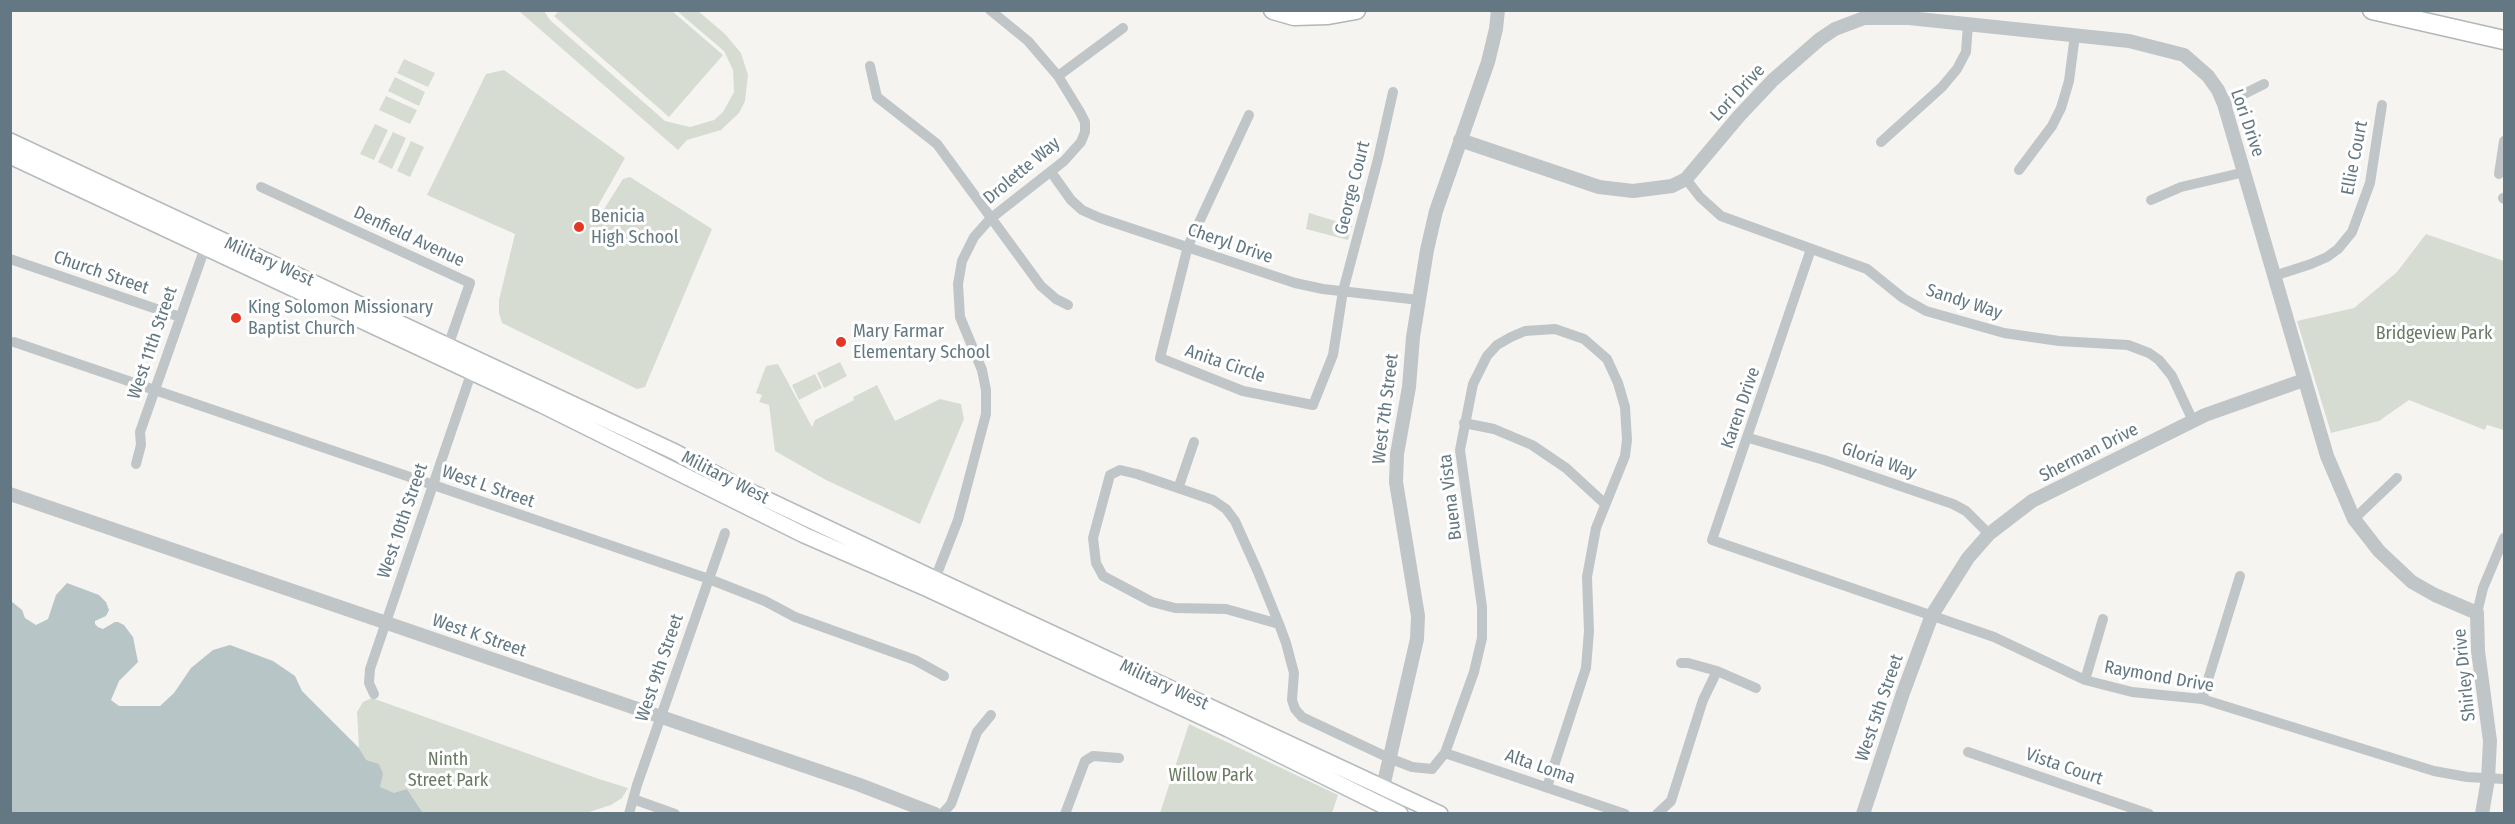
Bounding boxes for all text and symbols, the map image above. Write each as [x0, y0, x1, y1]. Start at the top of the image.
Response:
street label: Lori Drive [1706, 60, 1770, 126]
street label: Lori Drive [2225, 86, 2269, 160]
street label: Ellie Court [2337, 119, 2373, 197]
street label: Drolette Way [979, 133, 1065, 209]
street label: George Court [1331, 139, 1375, 237]
street label: Denfield Avenue [350, 202, 468, 272]
place label: Benicia High School [591, 206, 678, 248]
street label: Cheryl Drive [1185, 219, 1275, 269]
marker: Benicia High School [572, 220, 586, 234]
street label: Military West [221, 233, 317, 291]
street label: Church Street [51, 247, 151, 299]
street label: Sandy Way [1923, 280, 2005, 324]
street label: West 11th Street [124, 284, 182, 402]
place label: King Solomon Missionary Baptist Church [248, 297, 433, 340]
marker: King Solomon Missionary Baptist Church [229, 311, 243, 325]
place label: Mary Farmar Elementary School [853, 321, 990, 364]
park label: Bridgeview Park [2376, 323, 2492, 345]
marker: Mary Farmar Elementary School [834, 335, 848, 349]
street label: Anita Circle [1182, 340, 1268, 388]
street label: West 7th Street [1369, 353, 1403, 465]
street label: Karen Drive [1717, 364, 1765, 452]
street label: Sherman Drive [2036, 419, 2142, 487]
street label: Gloria Way [1839, 438, 1919, 484]
street label: Military West [678, 447, 772, 509]
street label: Buena Vista [1435, 453, 1467, 541]
street label: West 10th Street [373, 461, 433, 581]
street label: West L Street [439, 461, 537, 513]
street label: West K Street [429, 610, 529, 662]
street label: West 9th Street [631, 611, 689, 725]
street label: Shirley Drive [2449, 628, 2481, 722]
street label: West 5th Street [1852, 652, 1908, 764]
street label: Military West [1116, 655, 1212, 715]
street label: Raymond Drive [2102, 657, 2216, 697]
street label: Vista Court [2023, 744, 2105, 790]
street label: Alta Loma [1502, 745, 1578, 789]
park label: Ninth Street Park [408, 749, 488, 792]
park label: Willow Park [1169, 765, 1253, 787]

